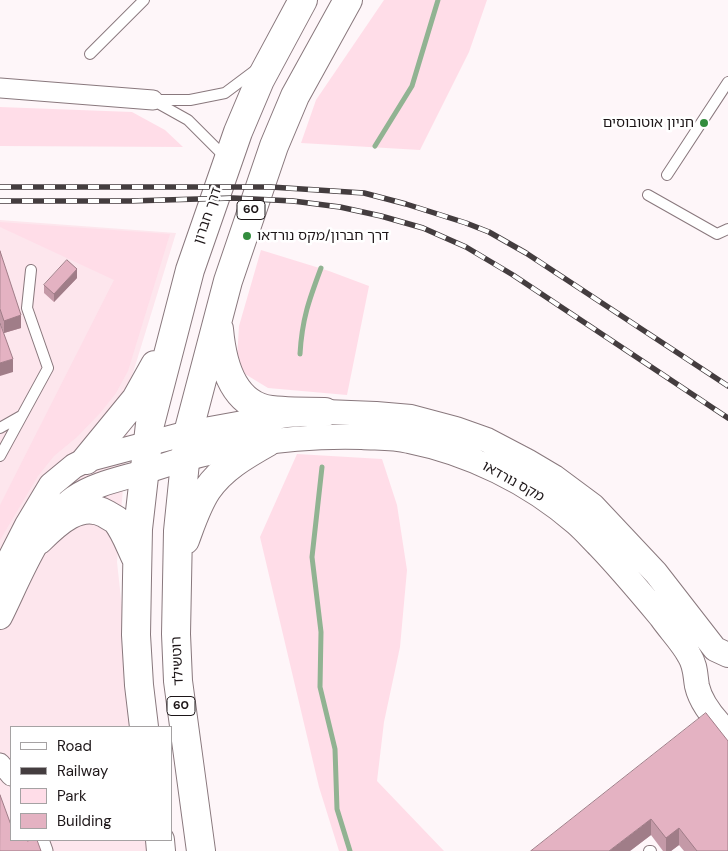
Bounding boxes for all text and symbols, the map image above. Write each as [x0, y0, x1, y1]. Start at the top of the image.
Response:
place label: חניון אוטובוסים [603, 115, 694, 131]
marker: חניון אוטובוסים [698, 117, 710, 129]
street label: דרך חברון [191, 186, 225, 246]
road number: 60 [237, 200, 265, 220]
place label: דרך חברון/מקס נורדאו [257, 228, 389, 244]
marker: דרך חברון/מקס נורדאו [241, 230, 253, 242]
street label: מקס נורדאו [479, 458, 547, 506]
street label: רוטשילד [168, 636, 188, 686]
road number: 60 [167, 696, 195, 716]
legend [10, 726, 172, 841]
text: Road [57, 736, 92, 756]
text: Railway [57, 761, 108, 781]
text: Park [57, 786, 87, 806]
text: Building [57, 811, 112, 831]

